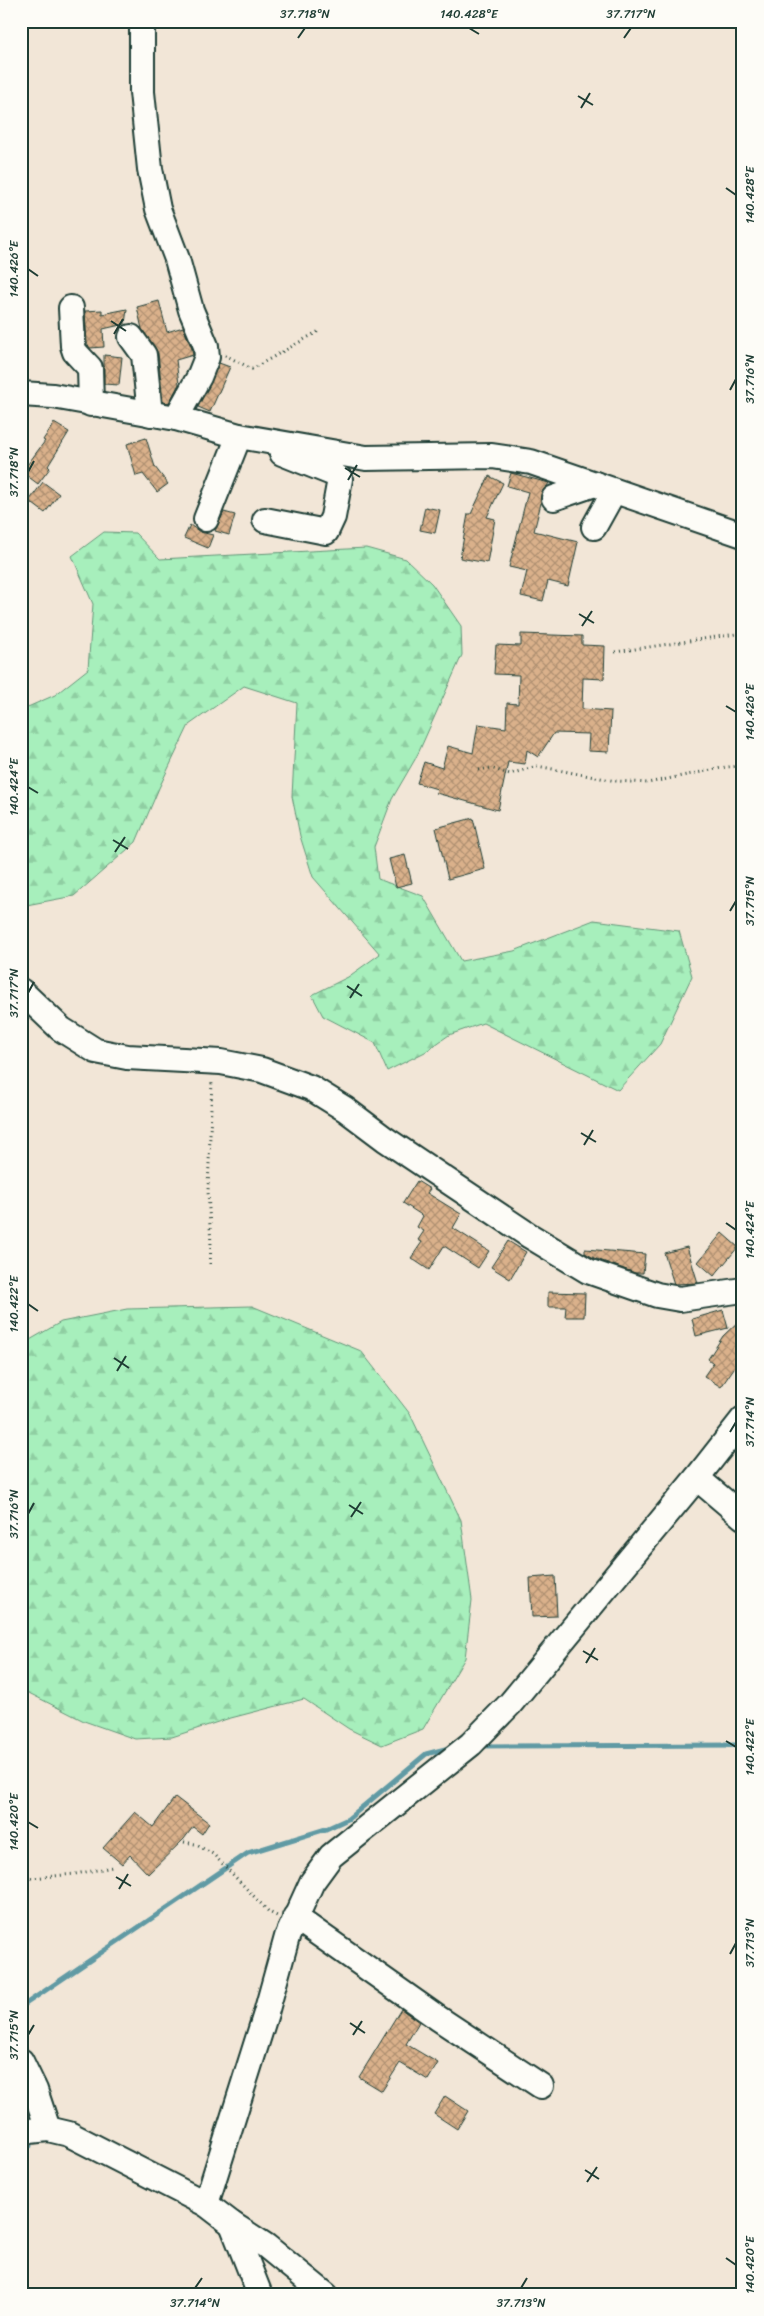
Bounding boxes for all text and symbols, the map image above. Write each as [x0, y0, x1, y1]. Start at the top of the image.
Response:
text: 37.718°N [280, 3, 331, 25]
text: 140.428°E [440, 3, 499, 25]
text: 37.717°N [606, 3, 656, 25]
text: 140.428°E [739, 165, 761, 224]
text: 140.426°E [3, 239, 25, 297]
text: 37.716°N [739, 354, 761, 404]
text: 37.718°N [3, 446, 25, 497]
text: 140.426°E [739, 682, 761, 740]
text: 140.424°E [3, 757, 25, 816]
text: 37.715°N [739, 875, 761, 926]
text: 37.717°N [3, 968, 25, 1018]
text: 140.424°E [739, 1200, 761, 1259]
text: 140.422°E [3, 1274, 25, 1333]
text: 37.714°N [739, 1396, 761, 1447]
text: 37.716°N [3, 1489, 25, 1539]
text: 140.422°E [739, 1717, 761, 1776]
text: 140.420°E [3, 1792, 25, 1851]
text: 37.713°N [739, 1918, 761, 1968]
text: 37.715°N [3, 2009, 25, 2060]
text: 140.420°E [739, 2235, 761, 2294]
text: 37.714°N [170, 2292, 221, 2314]
text: 37.713°N [496, 2292, 546, 2314]

